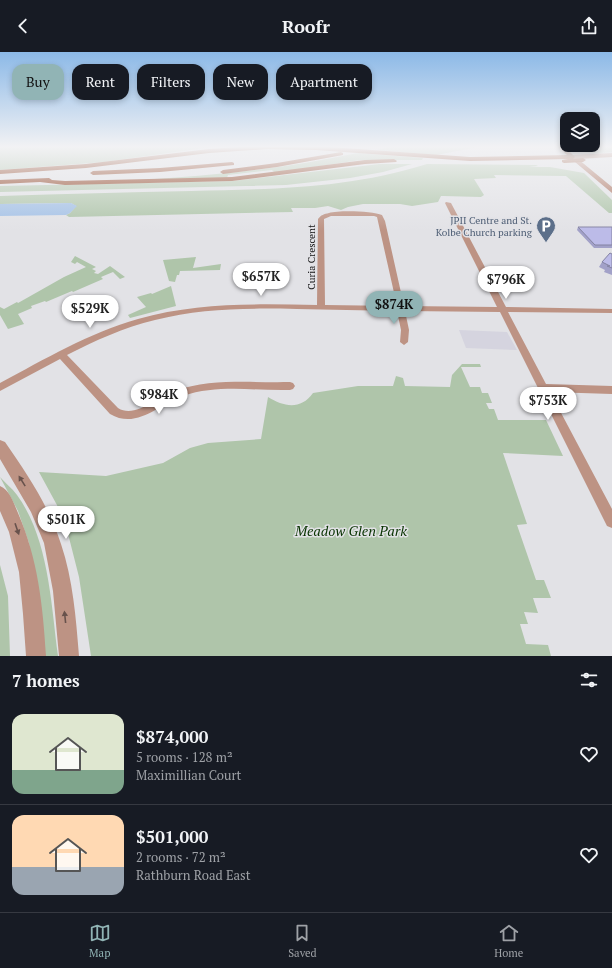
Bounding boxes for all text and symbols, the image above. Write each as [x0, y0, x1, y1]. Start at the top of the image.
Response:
text: Roofr [282, 14, 330, 38]
icon: back [12, 15, 34, 37]
icon: share [578, 15, 600, 37]
chip: Buy [12, 64, 64, 100]
chip: Rent [72, 64, 129, 100]
chip: Filters [137, 64, 205, 100]
chip: New [213, 64, 268, 100]
chip: Apartment [276, 64, 372, 100]
map controls [560, 112, 600, 152]
button: layers [560, 112, 600, 152]
place label: JPII Centre and St. Kolbe Church parking [436, 214, 533, 239]
parking icon: JPII Centre and St. Kolbe Church parking [535, 215, 557, 243]
street label: Curia Crescent [305, 224, 318, 290]
pin: $657K [233, 263, 289, 297]
pin: $796K [478, 266, 534, 300]
text: $657K [242, 267, 280, 285]
text: $796K [487, 270, 525, 288]
pin: $874K [366, 291, 422, 325]
pin: $529K [62, 295, 118, 329]
text: $874K [375, 295, 413, 313]
text: $529K [71, 299, 109, 317]
pin: $984K [131, 381, 187, 415]
text: $984K [140, 385, 178, 403]
pin: $753K [520, 387, 576, 421]
text: $753K [529, 391, 567, 409]
one-way arrow [19, 475, 26, 487]
pin: $501K [38, 506, 94, 540]
text: $501K [47, 510, 85, 528]
park label: Meadow Glen Park [294, 521, 407, 540]
one-way arrow [14, 523, 20, 535]
one-way arrow [62, 611, 68, 623]
text: 7 homes [12, 669, 80, 692]
icon: filters [578, 669, 600, 691]
text: $874,000 [136, 725, 208, 748]
icon: home [44, 730, 92, 778]
icon: heart [578, 743, 600, 765]
text: 5 rooms · 128 m² [136, 748, 233, 766]
text: Maximillian Court [136, 766, 241, 784]
text: $501,000 [136, 825, 208, 848]
icon: home [44, 831, 92, 879]
icon: heart [578, 844, 600, 866]
text: 2 rooms · 72 m² [136, 848, 226, 866]
text: Rathburn Road East [136, 866, 250, 884]
tab: Map [89, 922, 111, 960]
tab: Saved [288, 922, 317, 960]
tab: Home [494, 922, 523, 960]

